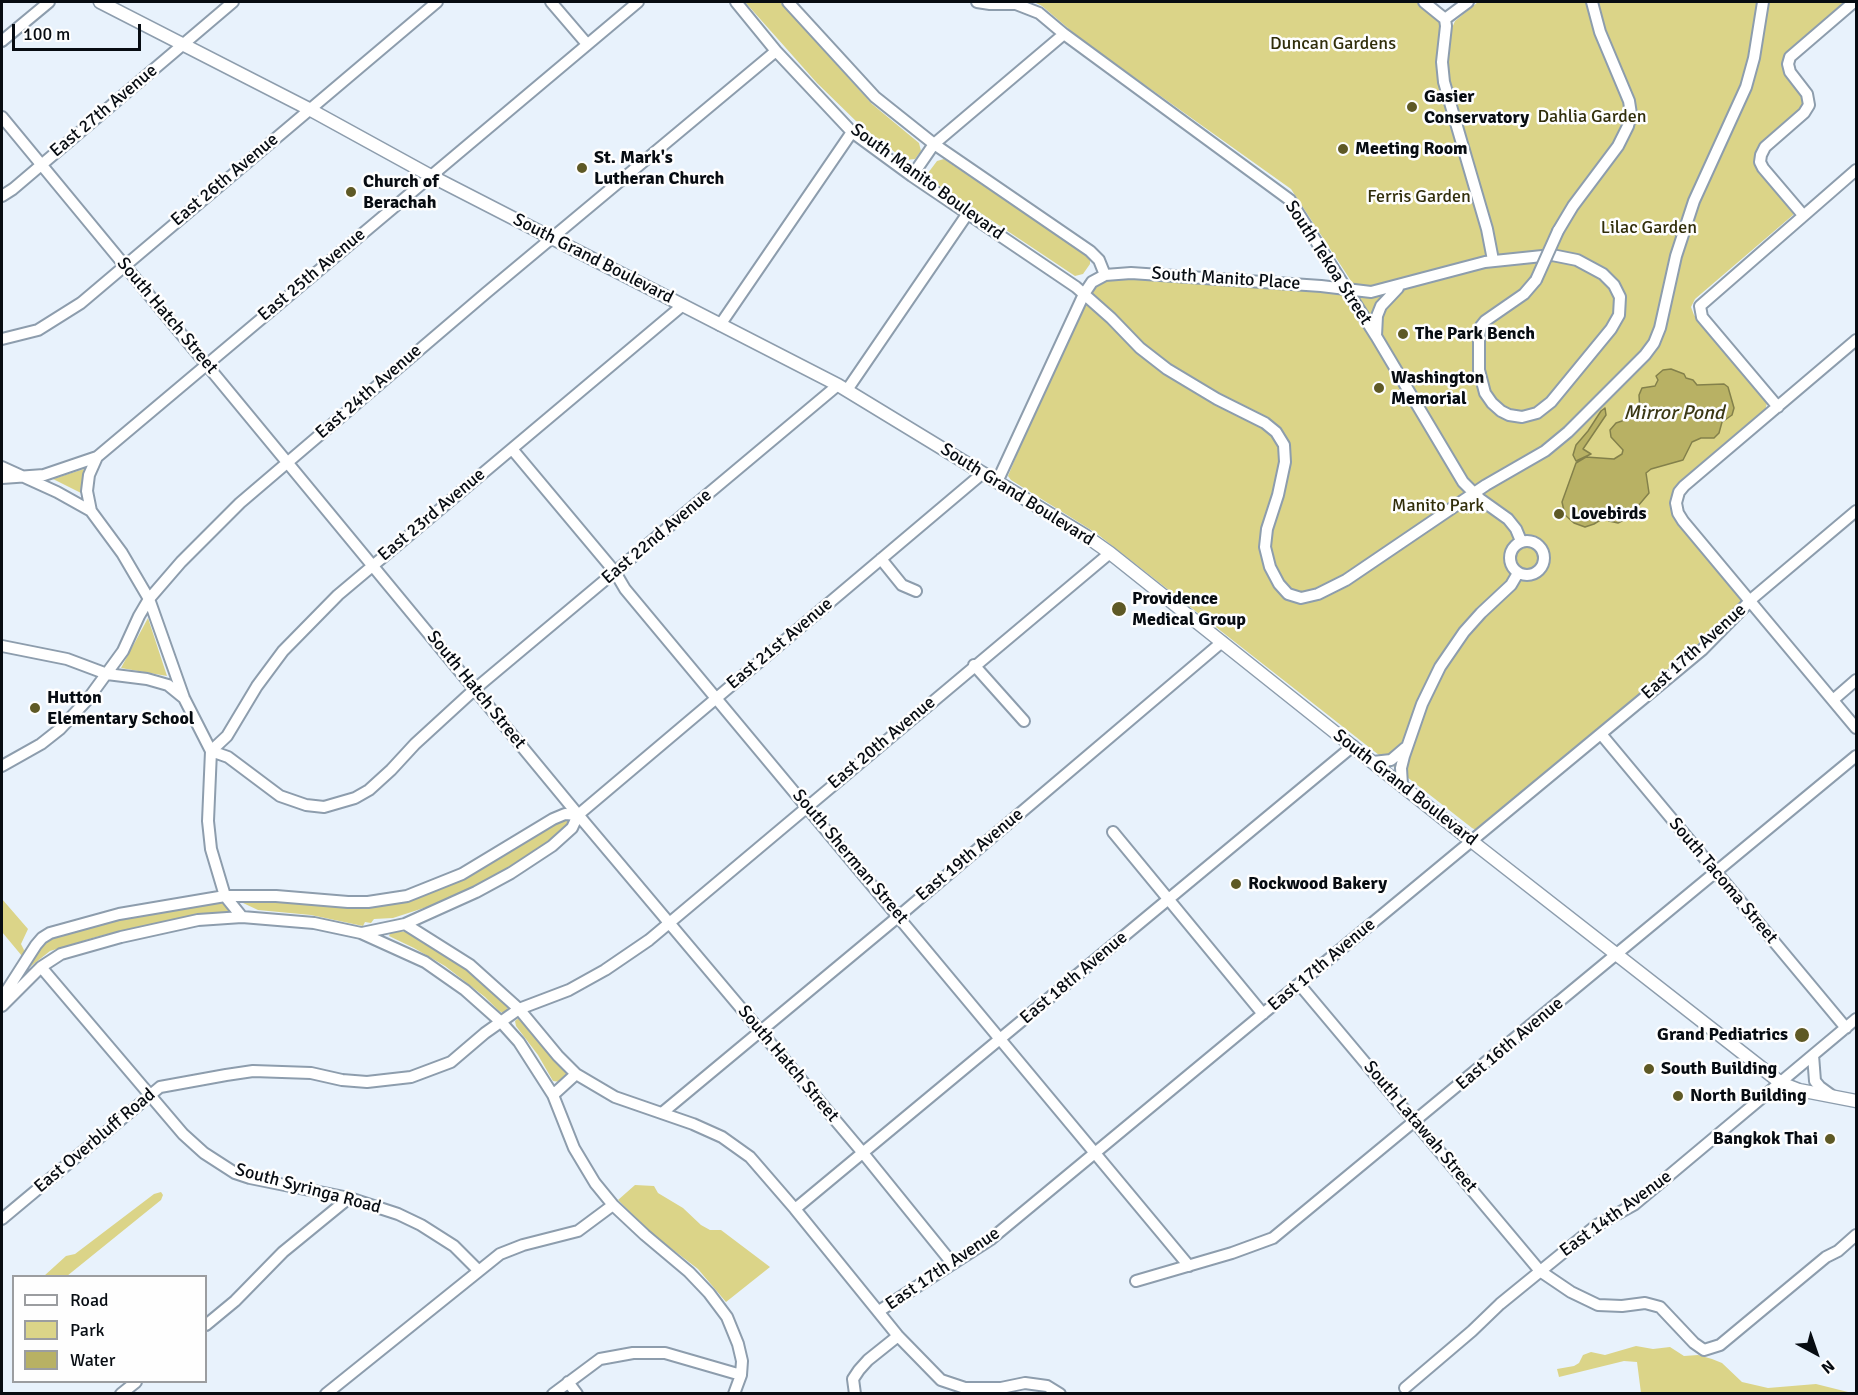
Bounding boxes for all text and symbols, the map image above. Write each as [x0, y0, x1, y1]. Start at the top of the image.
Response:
scale bar [15, 12, 144, 50]
text: 100 m [23, 23, 70, 45]
park label: Duncan Gardens [1270, 33, 1396, 55]
street label: East 27th Avenue [46, 60, 162, 162]
place label: Gasier Conservatory [1424, 86, 1529, 128]
marker: Gasier Conservatory [1405, 100, 1419, 114]
park label: Dahlia Garden [1537, 106, 1647, 128]
street label: South Manito Boulevard [846, 119, 1008, 245]
street label: East 26th Avenue [167, 129, 283, 231]
place label: Meeting Room [1355, 138, 1468, 160]
marker: Meeting Room [1336, 142, 1350, 156]
place label: St. Mark's Lutheran Church [594, 147, 724, 190]
marker: St. Mark's Lutheran Church [575, 161, 589, 175]
place label: Church of Berachah [363, 171, 439, 213]
marker: Church of Berachah [344, 185, 358, 199]
park label: Ferris Garden [1367, 186, 1471, 208]
street label: South Tekoa Street [1280, 197, 1376, 329]
street label: South Grand Boulevard [509, 209, 677, 309]
park label: Lilac Garden [1601, 217, 1697, 239]
street label: East 25th Avenue [254, 224, 370, 326]
street label: South Hatch Street [112, 253, 222, 379]
street label: South Manito Place [1151, 263, 1301, 295]
place label: The Park Bench [1415, 323, 1535, 345]
marker: The Park Bench [1396, 327, 1410, 341]
street label: East 24th Avenue [312, 340, 426, 444]
place label: Washington Memorial [1391, 367, 1484, 410]
marker: Washington Memorial [1372, 381, 1386, 395]
water label: Mirror Pond [1624, 402, 1724, 426]
street label: South Grand Boulevard [936, 439, 1098, 551]
street label: East 23rd Avenue [374, 464, 490, 566]
street label: East 22nd Avenue [598, 485, 716, 589]
park label: Manito Park [1392, 495, 1484, 517]
place label: Lovebirds [1571, 503, 1647, 525]
marker: Lovebirds [1552, 507, 1566, 521]
place label: Providence Medical Group [1132, 588, 1246, 630]
street label: East 21st Avenue [723, 594, 837, 694]
street label: East 17th Avenue [1637, 599, 1751, 705]
marker: Providence Medical Group [1110, 600, 1128, 618]
street label: South Hatch Street [422, 627, 530, 753]
place label: Hutton Elementary School [47, 687, 194, 730]
street label: East 20th Avenue [824, 692, 940, 794]
marker: Hutton Elementary School [28, 701, 42, 715]
street label: South Grand Boulevard [1329, 725, 1481, 851]
street label: South Sherman Street [787, 785, 913, 929]
street label: East 19th Avenue [912, 804, 1028, 906]
street label: South Tacoma Street [1664, 814, 1782, 948]
place label: Rockwood Bakery [1248, 873, 1387, 895]
marker: Rockwood Bakery [1229, 877, 1243, 891]
street label: East 17th Avenue [1264, 914, 1380, 1016]
street label: East 18th Avenue [1016, 927, 1132, 1029]
street label: East 16th Avenue [1452, 993, 1568, 1095]
street label: South Hatch Street [733, 1001, 843, 1127]
place label: Grand Pediatrics [1657, 1024, 1788, 1046]
marker: Grand Pediatrics [1793, 1026, 1811, 1044]
street label: South Latawah Street [1359, 1057, 1481, 1197]
place label: South Building [1661, 1058, 1777, 1080]
marker: South Building [1642, 1062, 1656, 1076]
street label: East Overbluff Road [30, 1084, 160, 1198]
place label: North Building [1690, 1085, 1807, 1107]
marker: North Building [1671, 1089, 1685, 1103]
place label: Bangkok Thai [1713, 1128, 1818, 1150]
marker: Bangkok Thai [1823, 1132, 1837, 1146]
street label: South Syringa Road [233, 1159, 383, 1219]
street label: East 14th Avenue [1556, 1166, 1676, 1262]
street label: East 17th Avenue [882, 1223, 1004, 1315]
legend [12, 1275, 207, 1383]
text: Road [70, 1289, 109, 1311]
text: Park [70, 1319, 105, 1341]
north arrow [1786, 1323, 1846, 1383]
text: Water [70, 1349, 115, 1371]
text: N [1817, 1356, 1838, 1378]

